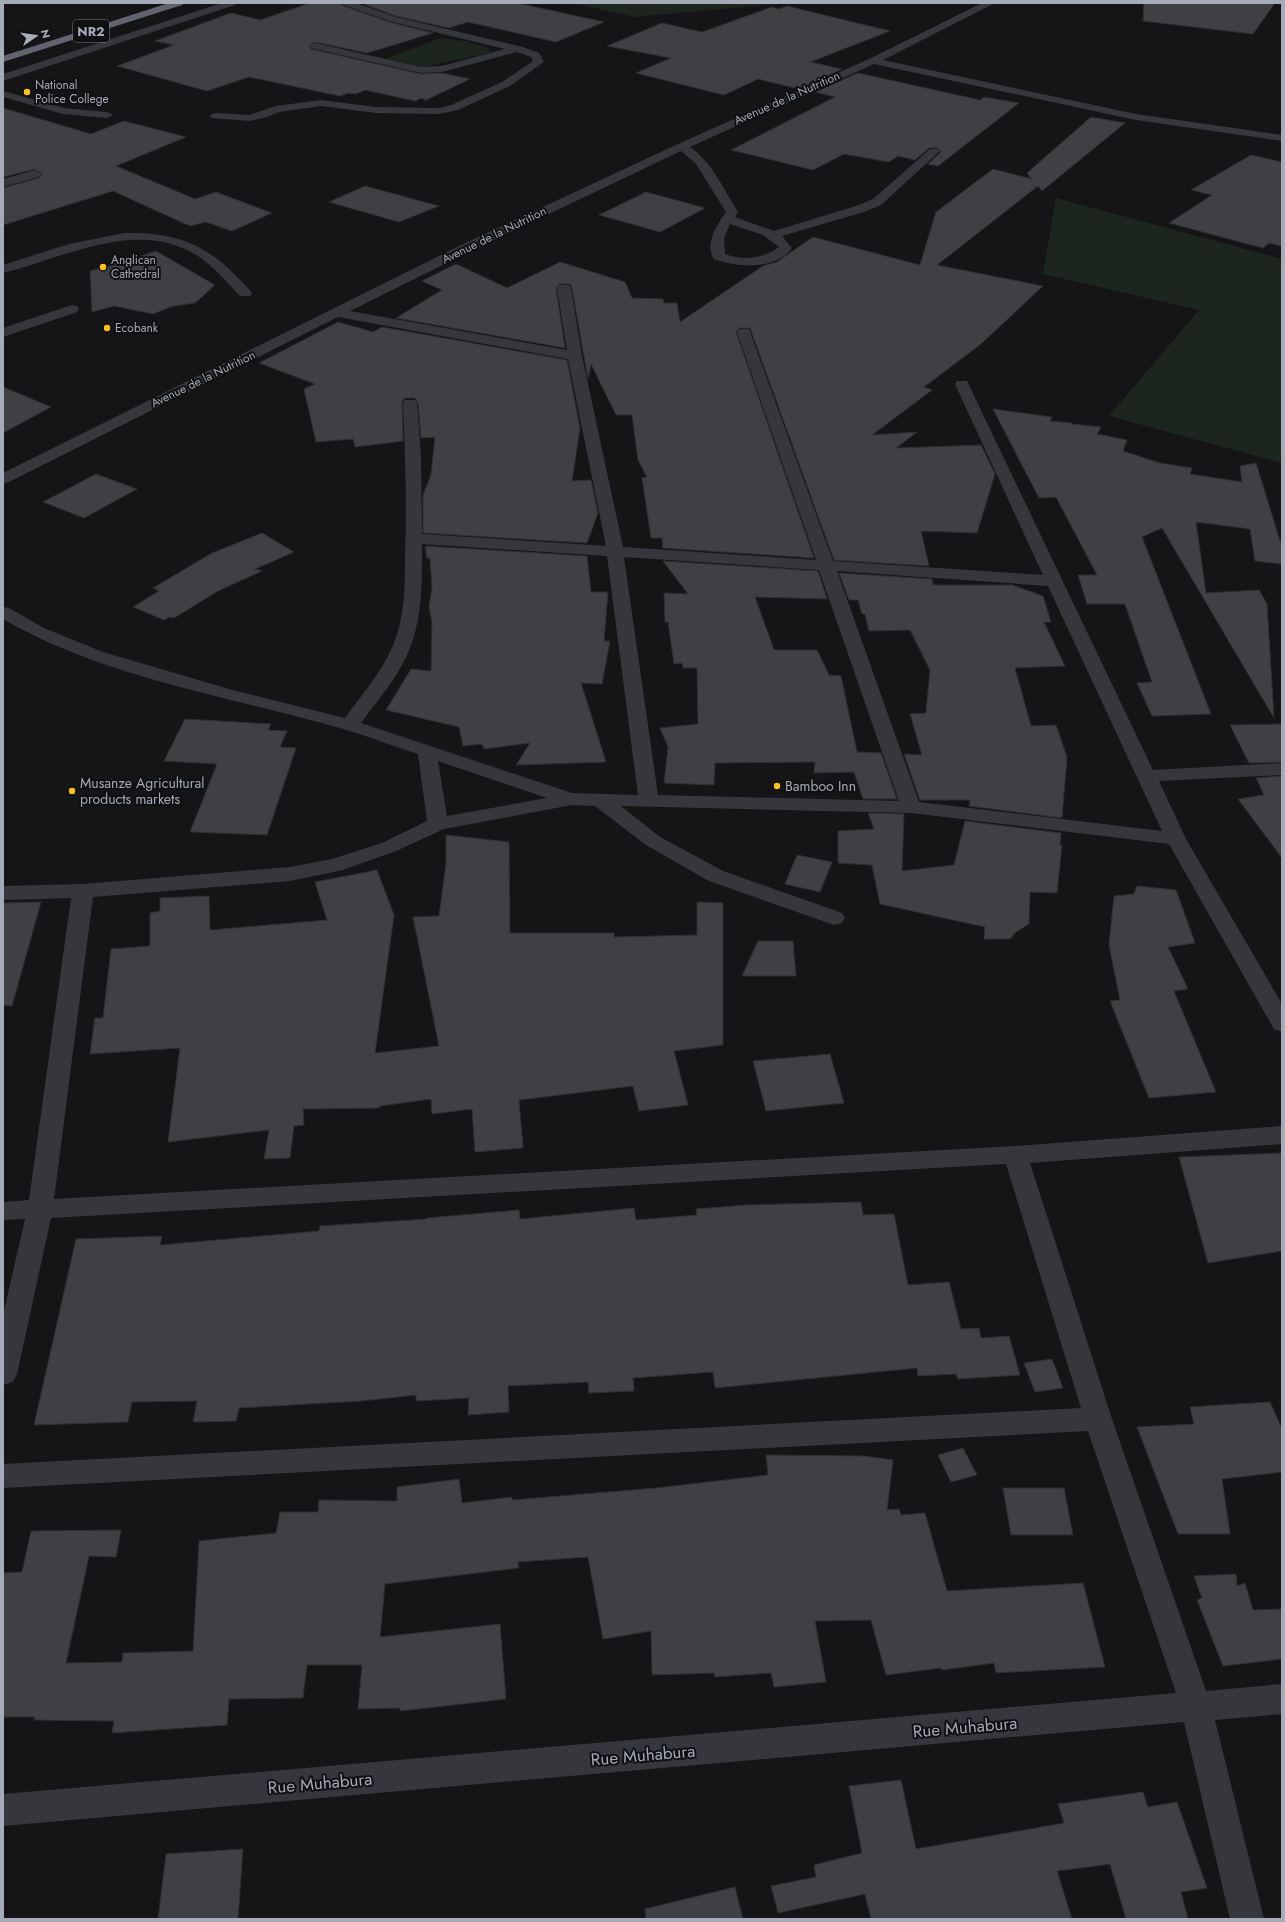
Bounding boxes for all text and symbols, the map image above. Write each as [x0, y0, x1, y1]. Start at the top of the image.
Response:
north arrow [16, 16, 56, 56]
road number: NR2 [73, 20, 109, 42]
text: N [37, 28, 55, 40]
street label: Avenue de la Nutrition [731, 67, 843, 129]
place label: National Police College [35, 76, 109, 108]
marker: National Police College [22, 87, 32, 97]
street label: Avenue de la Nutrition [439, 202, 549, 268]
place label: Anglican Cathedral [111, 251, 160, 283]
marker: Anglican Cathedral [98, 262, 108, 272]
place label: Ecobank [115, 319, 159, 337]
marker: Ecobank [102, 323, 112, 333]
street label: Avenue de la Nutrition [148, 346, 258, 412]
place label: Musanze Agricultural products markets [80, 773, 204, 809]
place label: Bamboo Inn [785, 776, 856, 796]
marker: Bamboo Inn [772, 781, 782, 791]
marker: Musanze Agricultural products markets [67, 786, 77, 796]
street label: Rue Muhabura [912, 1710, 1018, 1744]
street label: Rue Muhabura [590, 1738, 696, 1772]
street label: Rue Muhabura [267, 1766, 373, 1800]

